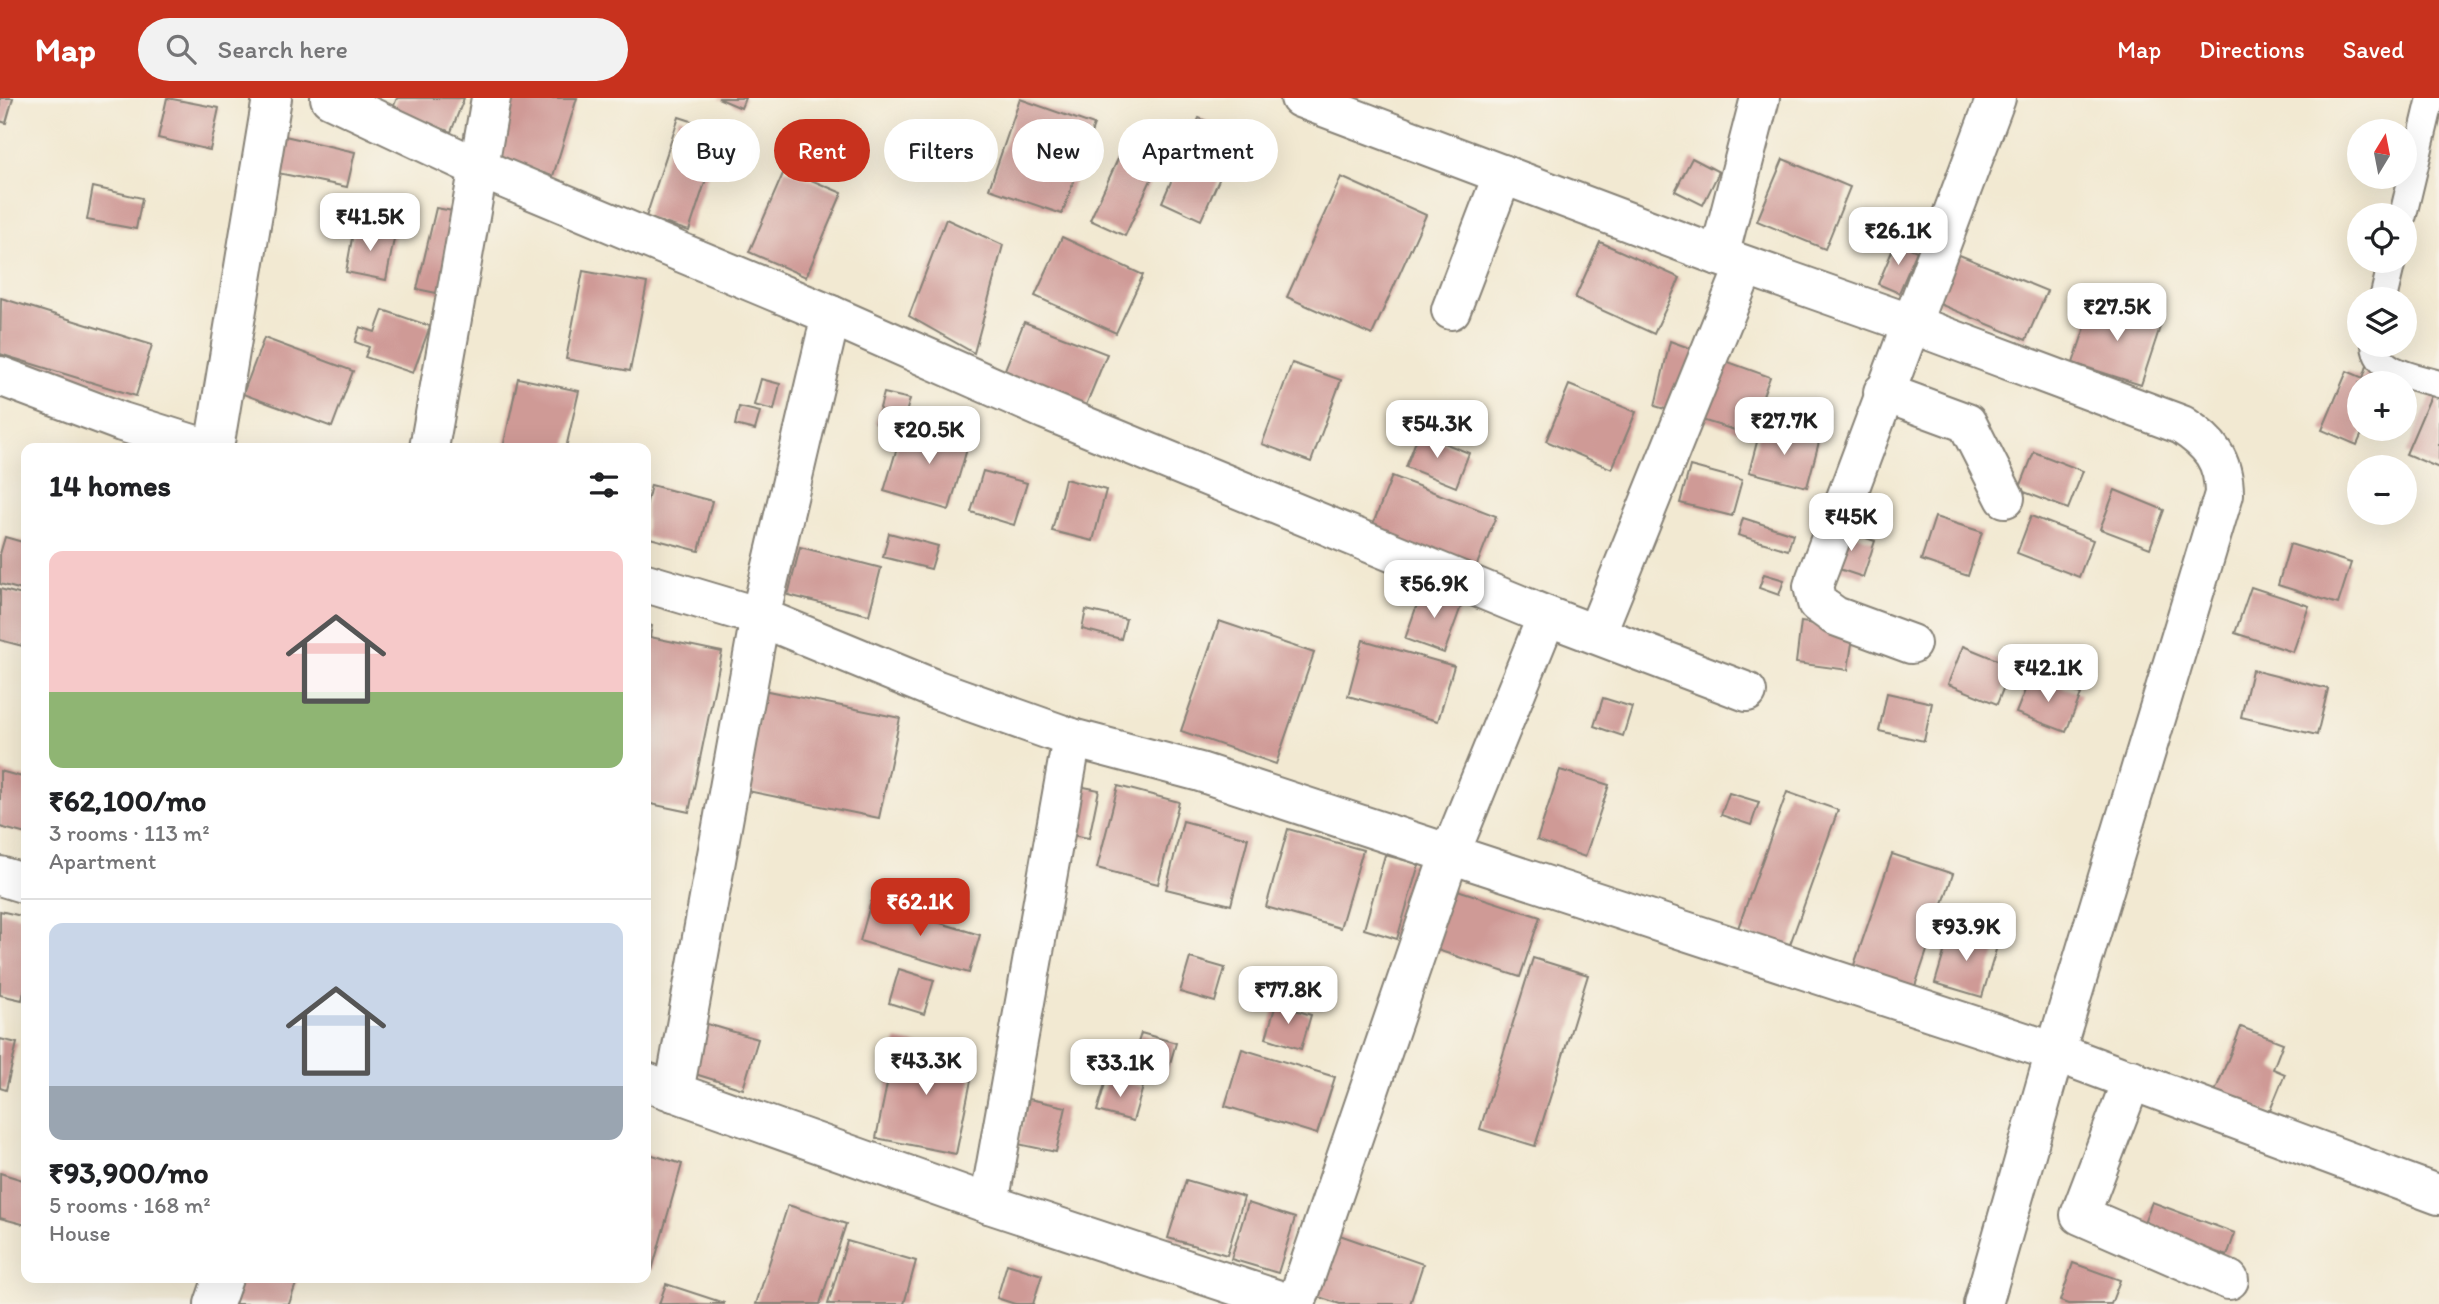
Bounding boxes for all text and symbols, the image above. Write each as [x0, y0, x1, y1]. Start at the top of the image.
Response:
search box [138, 18, 628, 81]
text: Map [35, 30, 96, 69]
icon: search [162, 30, 200, 68]
text: Search here [218, 33, 348, 65]
text: Map [2117, 35, 2161, 64]
text: Directions [2199, 35, 2305, 64]
text: Saved [2343, 35, 2404, 64]
chip: Buy [672, 119, 760, 182]
chip: Rent [774, 119, 870, 182]
chip: Filters [884, 119, 998, 182]
chip: New [1012, 119, 1104, 182]
chip: Apartment [1118, 119, 1278, 182]
north arrow [2347, 119, 2417, 189]
map controls [2347, 119, 2417, 525]
pin: ₹41.5K [313, 194, 427, 253]
text: ₹41.5K [336, 202, 404, 230]
button: locate [2347, 203, 2417, 273]
pin: ₹26.1K [1841, 208, 1955, 267]
text: ₹26.1K [1865, 216, 1931, 244]
pin: ₹27.5K [2060, 284, 2174, 343]
button: layers [2347, 287, 2417, 357]
text: ₹27.5K [2083, 292, 2151, 320]
button: + [2347, 371, 2417, 441]
pin: ₹27.7K [1727, 398, 1841, 457]
pin: ₹54.3K [1380, 400, 1494, 460]
pin: ₹20.5K [872, 406, 986, 466]
text: ₹27.7K [1751, 406, 1817, 434]
text: ₹54.3K [1402, 409, 1472, 437]
text: ₹20.5K [894, 415, 964, 443]
button: − [2347, 455, 2417, 525]
icon: filters [585, 466, 623, 504]
text: 14 homes [49, 467, 171, 504]
pin: ₹45K [1810, 494, 1892, 553]
text: ₹45K [1825, 502, 1877, 530]
pin: ₹56.9K [1377, 560, 1491, 620]
text: ₹56.9K [1400, 569, 1468, 597]
icon: home [273, 596, 399, 722]
pin: ₹42.1K [1991, 644, 2105, 704]
text: ₹42.1K [2014, 653, 2082, 681]
text: ₹62,100/mo [49, 782, 206, 819]
text: 3 rooms · 113 m² [49, 819, 210, 847]
text: Apartment [49, 847, 156, 875]
pin: ₹62.1K [863, 878, 977, 938]
text: ₹62.1K [887, 887, 953, 915]
pin: ₹93.9K [1909, 904, 2023, 963]
text: ₹93.9K [1932, 912, 2000, 940]
pin: ₹77.8K [1231, 967, 1345, 1026]
icon: home [273, 968, 399, 1094]
text: ₹77.8K [1255, 975, 1322, 1003]
pin: ₹43.3K [869, 1038, 983, 1097]
pin: ₹33.1K [1063, 1040, 1177, 1099]
text: ₹43.3K [891, 1046, 961, 1074]
text: ₹33.1K [1086, 1048, 1154, 1076]
text: ₹93,900/mo [49, 1154, 209, 1191]
text: 5 rooms · 168 m² [49, 1191, 211, 1219]
text: House [49, 1219, 111, 1247]

